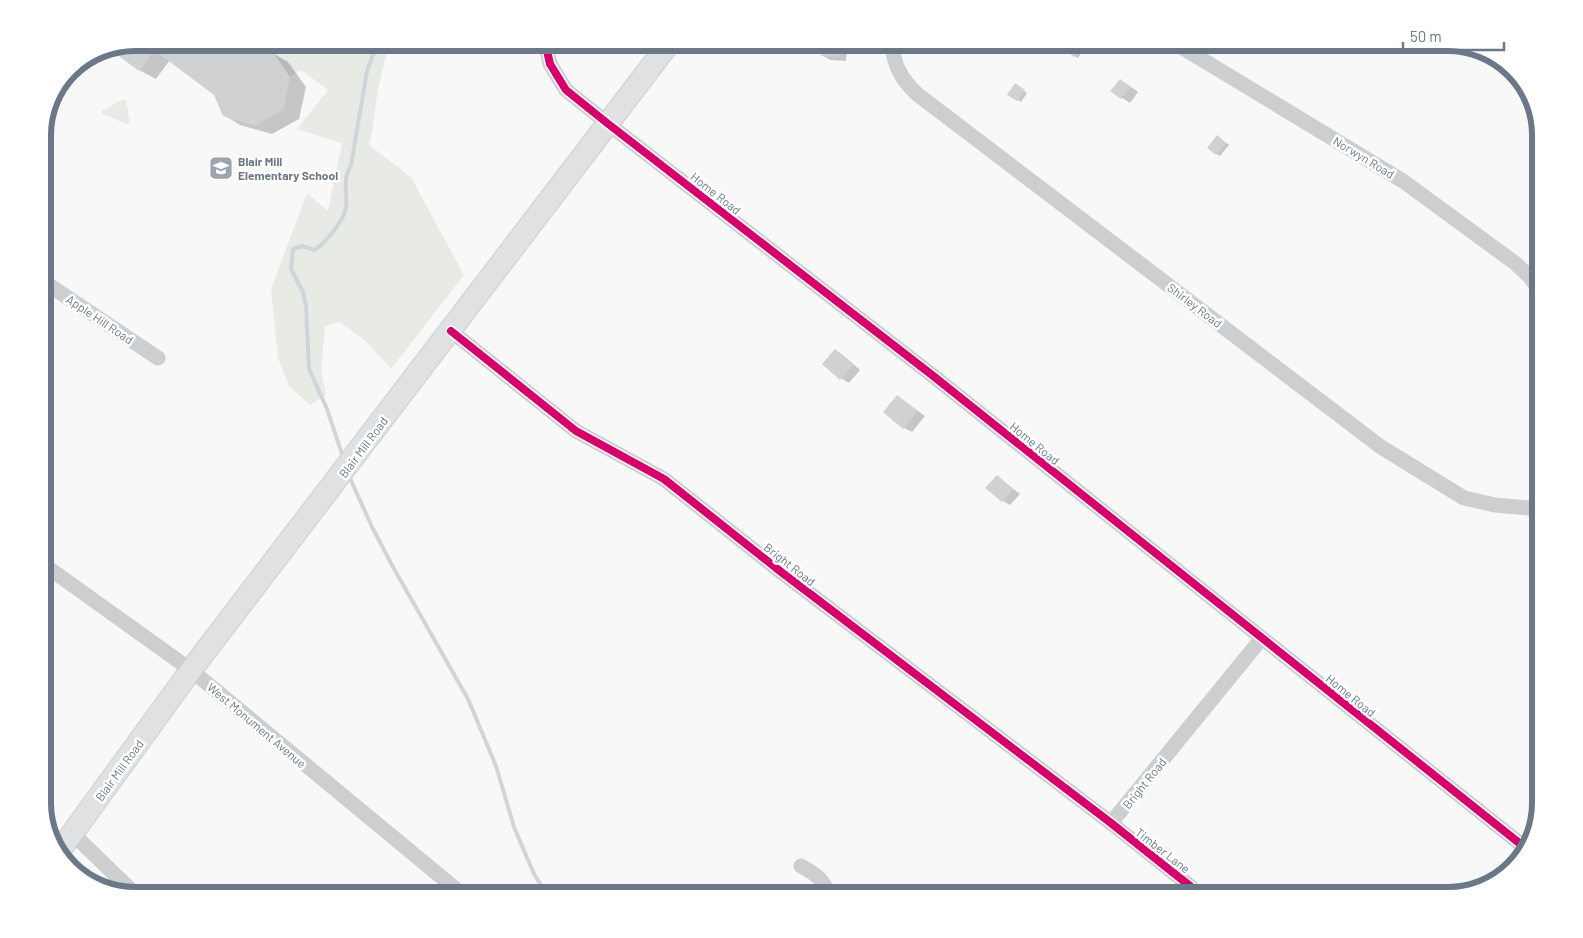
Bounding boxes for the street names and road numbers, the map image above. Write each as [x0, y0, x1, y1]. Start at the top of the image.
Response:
street label: Norwyn Road [1331, 133, 1397, 181]
street label: Home Road [688, 169, 744, 217]
street label: Shirley Road [1165, 280, 1225, 330]
street label: Apple Hill Road [64, 292, 136, 346]
street label: Blair Mill Road [336, 414, 390, 480]
street label: Home Road [1007, 419, 1063, 467]
street label: Bright Road [762, 540, 818, 588]
street label: Home Road [1323, 671, 1379, 719]
street label: West Monument Avenue [205, 680, 309, 770]
street label: Blair Mill Road [92, 737, 146, 803]
street label: Bright Road [1119, 755, 1169, 811]
street label: Timber Lane [1133, 824, 1193, 876]

